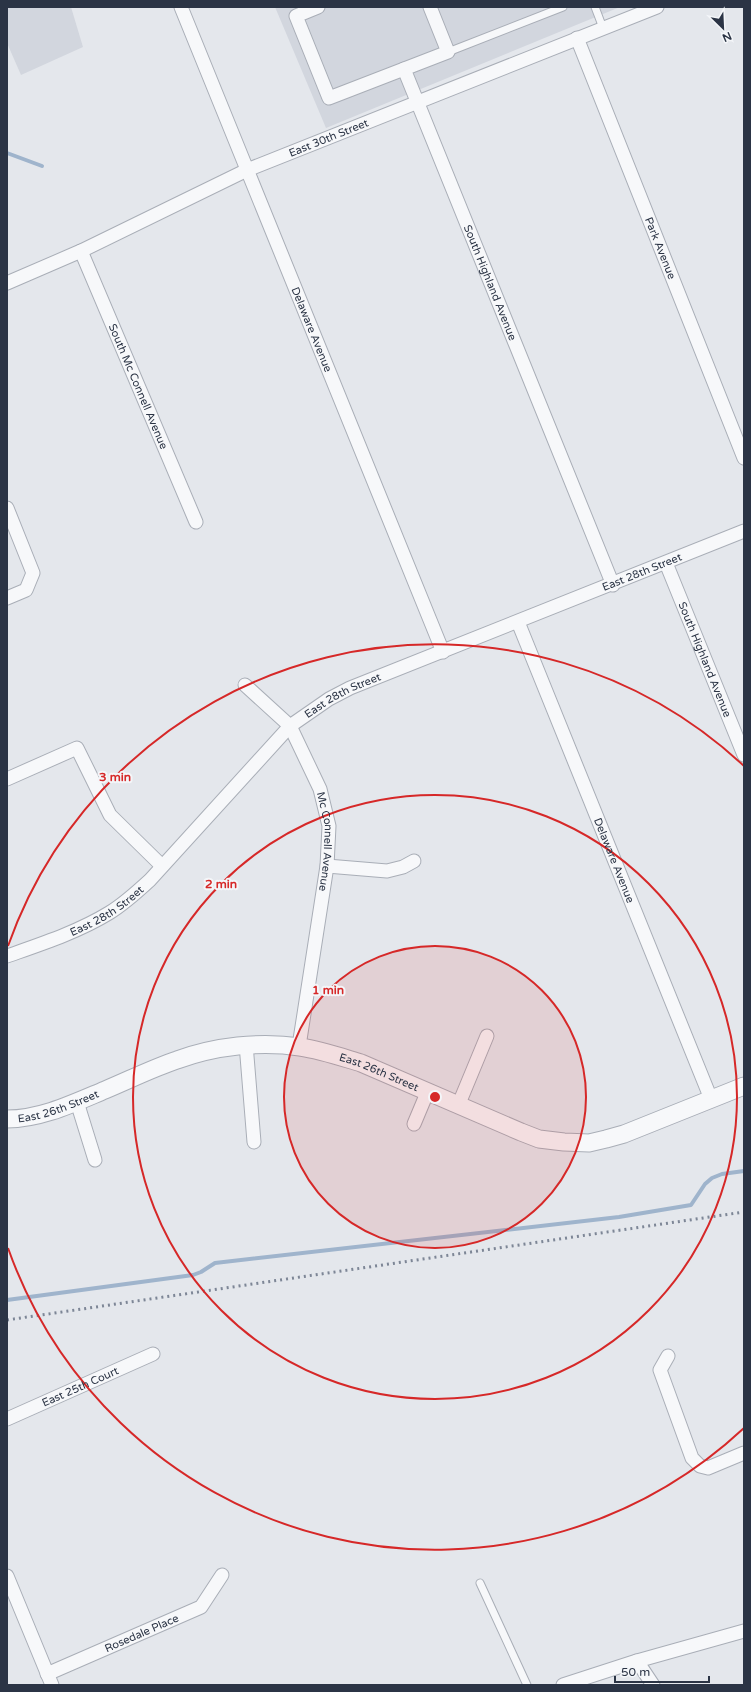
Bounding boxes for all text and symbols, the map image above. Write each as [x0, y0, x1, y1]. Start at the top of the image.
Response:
north arrow [703, 8, 743, 48]
text: N [720, 29, 734, 44]
street label: East 30th Street [287, 116, 370, 160]
street label: Park Avenue [642, 215, 678, 281]
street label: South Highland Avenue [461, 223, 519, 342]
street label: Delaware Avenue [288, 285, 335, 374]
street label: South Mc Connell Avenue [106, 322, 170, 451]
street label: East 28th Street [600, 550, 684, 594]
street label: South Highland Avenue [675, 600, 734, 719]
street label: East 28th Street [302, 670, 383, 721]
text: 3 min [99, 770, 131, 784]
street label: Mc Connell Avenue [314, 790, 335, 892]
street label: Delaware Avenue [591, 816, 637, 905]
text: 2 min [205, 877, 237, 891]
street label: East 28th Street [68, 883, 146, 939]
text: 1 min [312, 983, 344, 997]
street label: East 26th Street [338, 1051, 421, 1094]
street label: East 26th Street [17, 1087, 101, 1125]
centre of rings [428, 1090, 442, 1104]
street label: East 25th Court [40, 1364, 121, 1410]
street label: Rosedale Place [103, 1612, 181, 1655]
scale bar [615, 1658, 709, 1684]
text: 50 m [621, 1665, 650, 1679]

